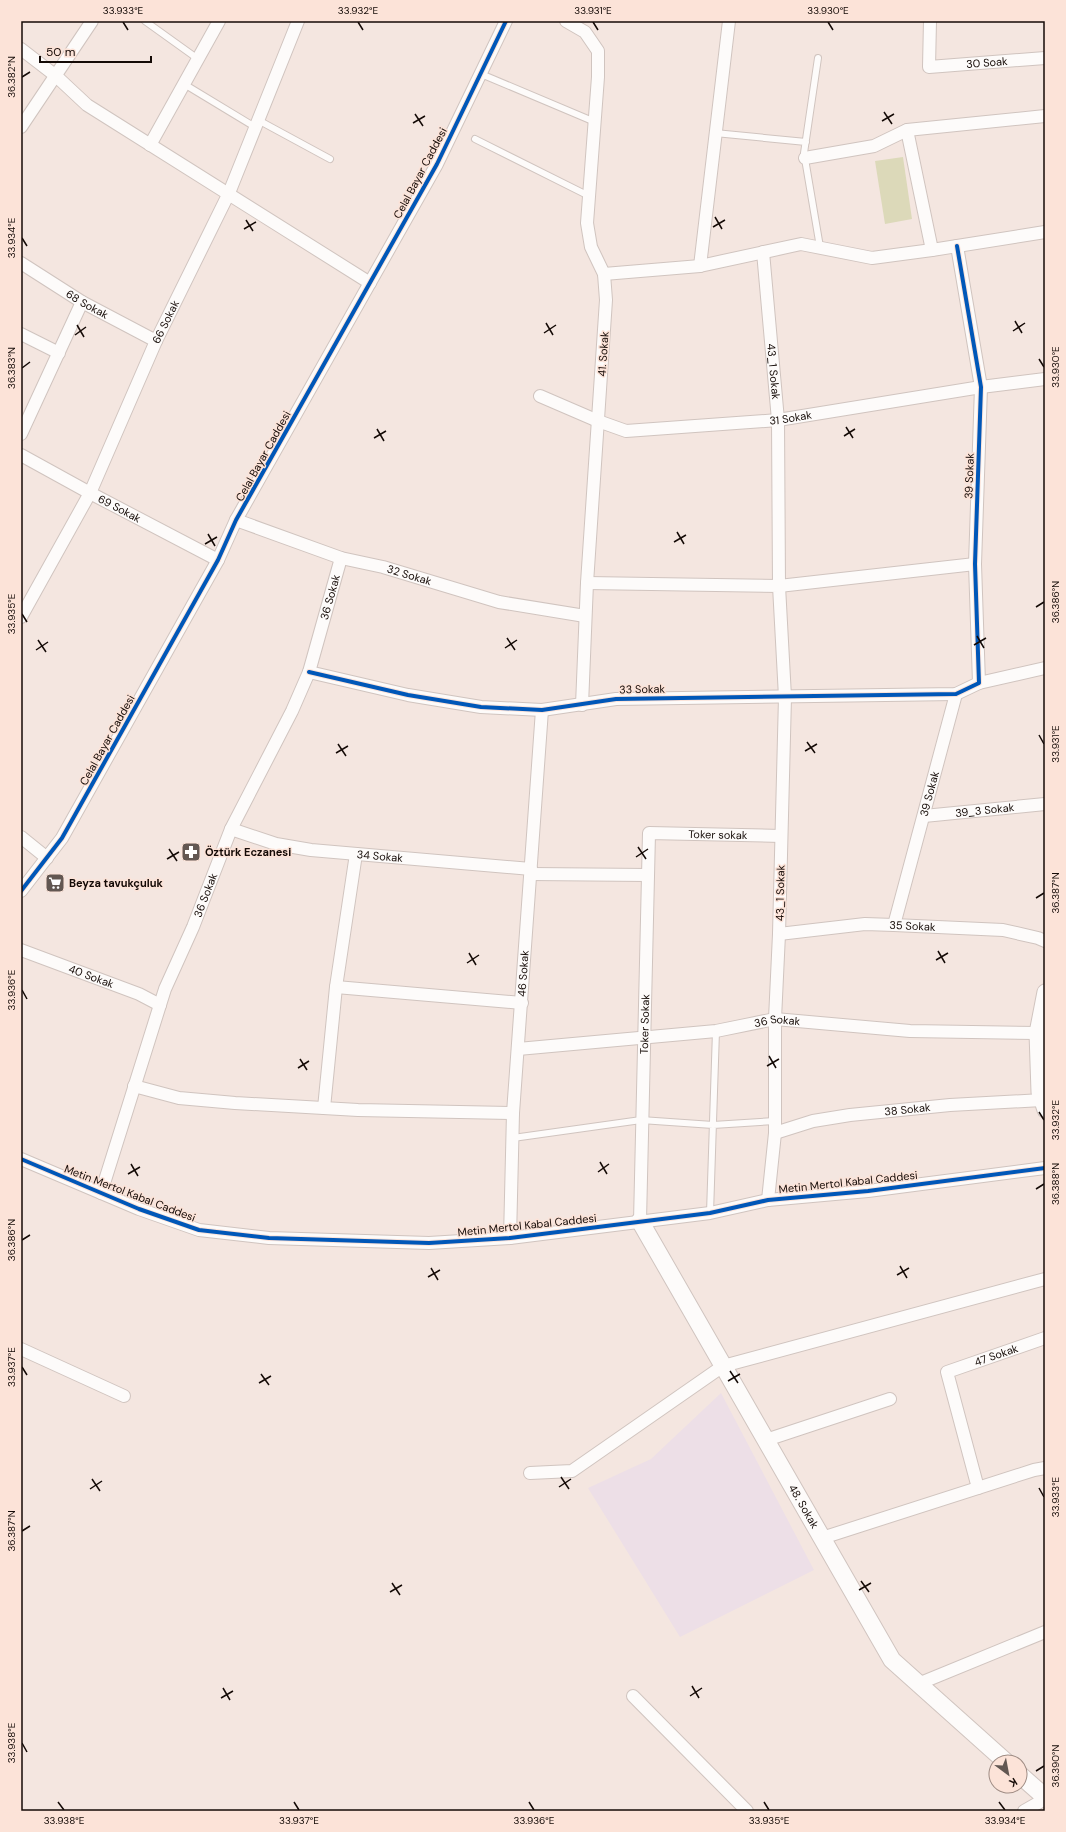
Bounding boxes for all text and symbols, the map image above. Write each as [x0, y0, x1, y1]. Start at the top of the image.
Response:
text: 33.933°E [103, 4, 144, 17]
text: 33.932°E [338, 4, 379, 17]
text: 33.931°E [574, 4, 612, 17]
text: 33.930°E [807, 4, 849, 17]
scale bar [40, 38, 151, 64]
text: 50 m [46, 44, 75, 60]
street label: 30 Soak [966, 54, 1008, 71]
text: 36.382°N [5, 56, 18, 98]
street label: Celal Bayar Caddesi [390, 125, 450, 221]
text: 33.934°E [5, 217, 18, 258]
street label: 68 Sokak [63, 287, 111, 322]
street label: 66 Sokak [149, 297, 182, 346]
street label: 41. Sokak [594, 331, 612, 377]
street label: 43_1 Sokak [764, 343, 783, 401]
text: 33.930°E [1049, 346, 1062, 388]
text: 36.383°N [5, 347, 18, 389]
street label: Celal Bayar Caddesi [232, 408, 294, 504]
street label: 31 Sokak [769, 408, 813, 428]
street label: 39 Sokak [961, 452, 977, 499]
street label: 69 Sokak [96, 491, 144, 526]
street label: 32 Sokak [385, 562, 434, 588]
street label: 36 Sokak [317, 573, 343, 621]
text: 36.386°N [1049, 581, 1062, 623]
text: 33.935°E [5, 593, 18, 634]
street label: 33 Sokak [619, 682, 666, 696]
street label: Celal Bayar Caddesi [76, 692, 138, 788]
text: 33.931°E [1049, 725, 1062, 763]
street label: 39 Sokak [917, 769, 942, 818]
street label: 39_3 Sokak [955, 800, 1015, 820]
street label: Toker sokak [688, 827, 748, 842]
pharmacy icon: Öztürk Eczanesi [180, 841, 202, 863]
place label: Öztürk Eczanesi [205, 845, 291, 859]
street label: 34 Sokak [356, 847, 404, 865]
street label: 43_1 Sokak [773, 864, 787, 921]
street label: 36 Sokak [190, 871, 220, 919]
supermarket icon: Beyza tavukçuluk [44, 872, 66, 894]
text: 36.387°N [1049, 872, 1062, 914]
place label: Beyza tavukçuluk [69, 876, 164, 890]
street label: 35 Sokak [889, 918, 936, 934]
street label: 46 Sokak [514, 949, 532, 997]
street label: 40 Sokak [67, 961, 116, 991]
text: 33.936°E [5, 969, 18, 1010]
street label: Toker Sokak [637, 993, 652, 1054]
street label: 36 Sokak [753, 1012, 801, 1030]
text: 33.932°E [1049, 1099, 1062, 1140]
street label: 38 Sokak [884, 1100, 931, 1119]
street label: Metin Mertol Kabal Caddesi [62, 1161, 198, 1225]
text: 36.388°N [1049, 1163, 1062, 1205]
street label: Metin Mertol Kabal Caddesi [778, 1168, 918, 1196]
street label: Metin Mertol Kabal Caddesi [457, 1211, 597, 1239]
text: 36.386°N [5, 1219, 18, 1261]
street label: 47 Sokak [972, 1341, 1020, 1369]
text: 33.937°E [5, 1347, 18, 1387]
text: 33.933°E [1049, 1476, 1062, 1517]
street label: 48. Sokak [786, 1482, 822, 1531]
text: 36.387°N [5, 1510, 18, 1552]
text: 33.938°E [5, 1722, 18, 1763]
text: 36.390°N [1049, 1744, 1062, 1787]
north arrow [988, 1754, 1028, 1794]
text: K [1007, 1775, 1020, 1790]
text: 33.938°E [44, 1814, 85, 1827]
text: 33.937°E [279, 1814, 319, 1827]
text: 33.936°E [514, 1814, 555, 1827]
text: 33.935°E [749, 1814, 790, 1827]
text: 33.934°E [985, 1814, 1026, 1827]

